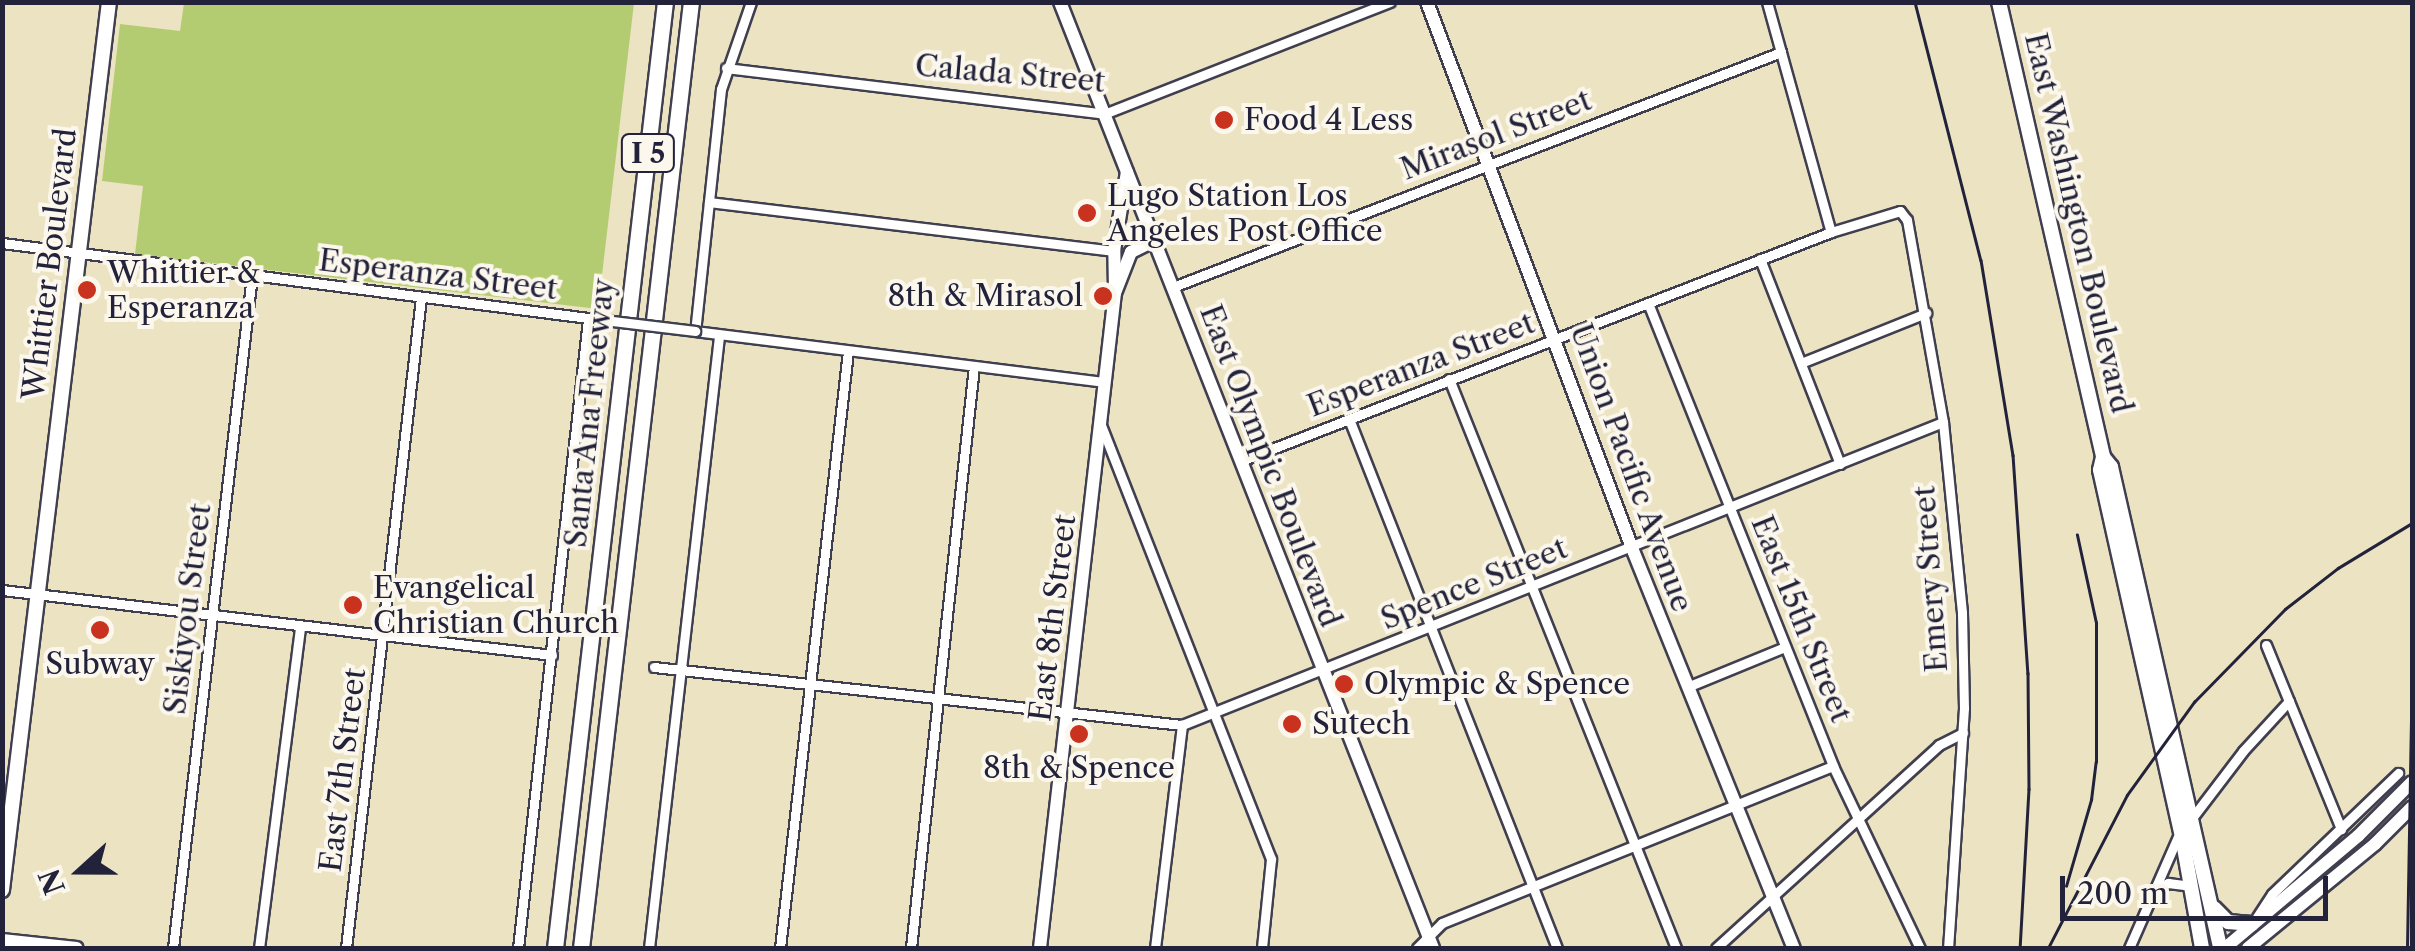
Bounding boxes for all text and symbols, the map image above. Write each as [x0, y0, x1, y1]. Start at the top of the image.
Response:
street label: East Washington Boulevard [2017, 29, 2139, 417]
street label: Calada Street [913, 48, 1107, 100]
street label: Mirasol Street [1396, 82, 1596, 188]
place label: Food 4 Less [1244, 102, 1413, 138]
marker: Food 4 Less [1213, 109, 1235, 131]
street label: Whittier Boulevard [15, 126, 85, 402]
road number: I 5 [620, 130, 676, 176]
place label: Lugo Station Los Angeles Post Office [1107, 178, 1383, 248]
marker: Lugo Station Los Angeles Post Office [1076, 202, 1098, 224]
street label: Esperanza Street [316, 242, 560, 308]
place label: Whittier & Esperanza [107, 255, 260, 326]
street label: Santa Ana Freeway [558, 276, 622, 550]
place label: 8th & Mirasol [888, 278, 1083, 314]
marker: Whittier & Esperanza [76, 279, 98, 301]
marker: 8th & Mirasol [1092, 285, 1114, 307]
street label: East Olympic Boulevard [1192, 300, 1348, 632]
street label: Esperanza Street [1302, 305, 1540, 425]
street label: Union Pacific Avenue [1562, 319, 1700, 617]
street label: Emery Street [1906, 484, 1956, 674]
street label: Siskiyou Street [157, 502, 219, 716]
street label: East 15th Street [1743, 511, 1859, 727]
street label: East 8th Street [1022, 512, 1084, 724]
street label: Spence Street [1376, 530, 1572, 638]
place label: Evangelical Christian Church [373, 570, 619, 640]
marker: Evangelical Christian Church [342, 594, 364, 616]
marker: Subway [89, 619, 111, 641]
place label: Subway [45, 646, 155, 682]
street label: East 7th Street [313, 666, 373, 874]
place label: Olympic & Spence [1364, 666, 1630, 702]
marker: Olympic & Spence [1333, 673, 1355, 695]
place label: Sutech [1312, 706, 1410, 742]
marker: Sutech [1281, 713, 1303, 735]
marker: 8th & Spence [1068, 723, 1090, 745]
place label: 8th & Spence [983, 750, 1175, 786]
north arrow [30, 821, 130, 921]
scale bar [2065, 856, 2332, 918]
text: N [32, 864, 72, 899]
text: 200 m [2077, 875, 2168, 912]

